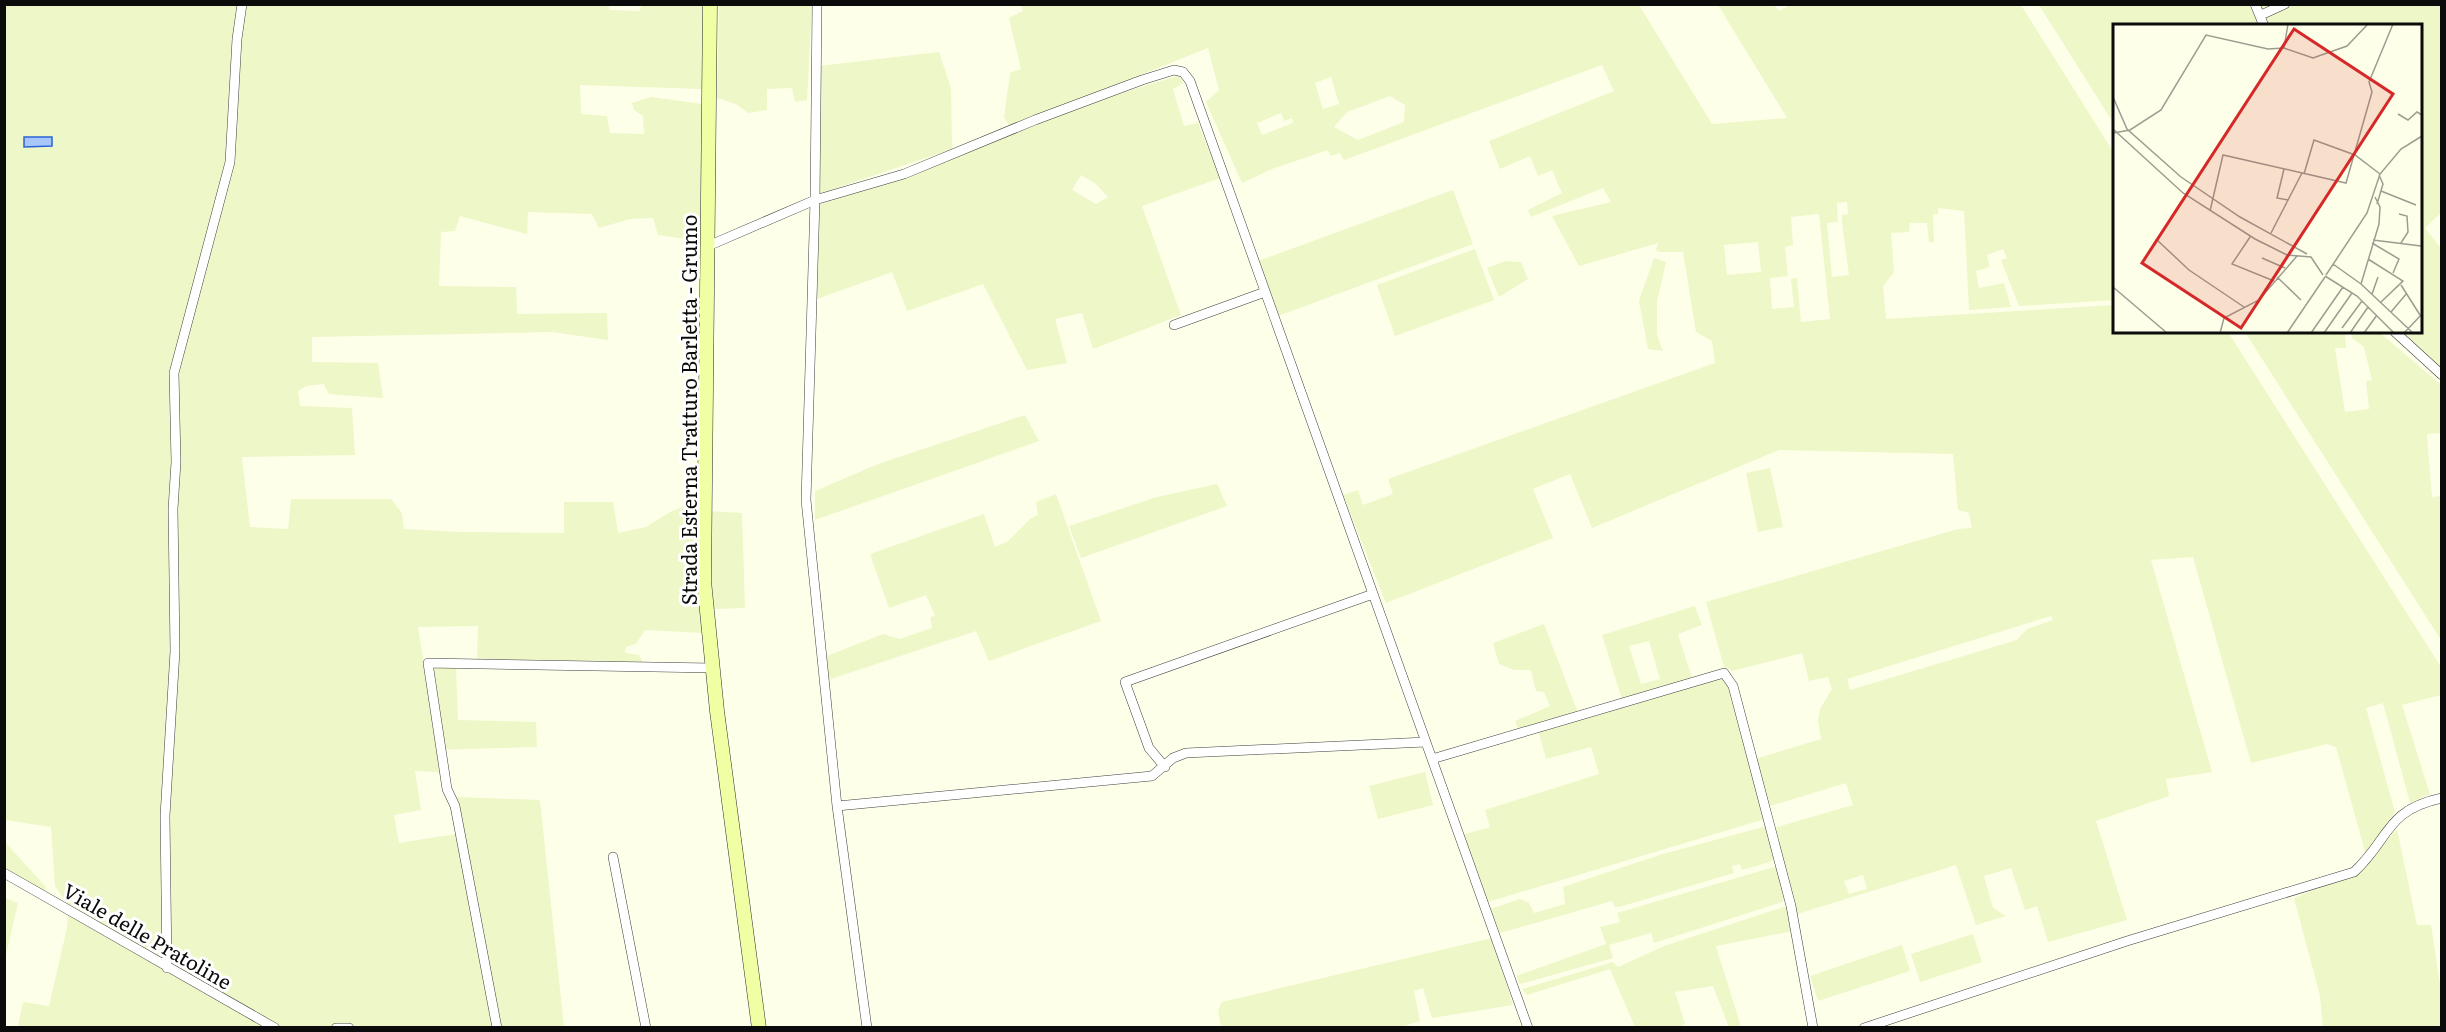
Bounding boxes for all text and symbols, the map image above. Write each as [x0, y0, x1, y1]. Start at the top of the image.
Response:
inset map [2113, 24, 2422, 333]
street label: Strada Esterna Tratturo Barletta - Grumo [673, 215, 703, 605]
street label: Viale delle Pratoline [58, 874, 238, 996]

